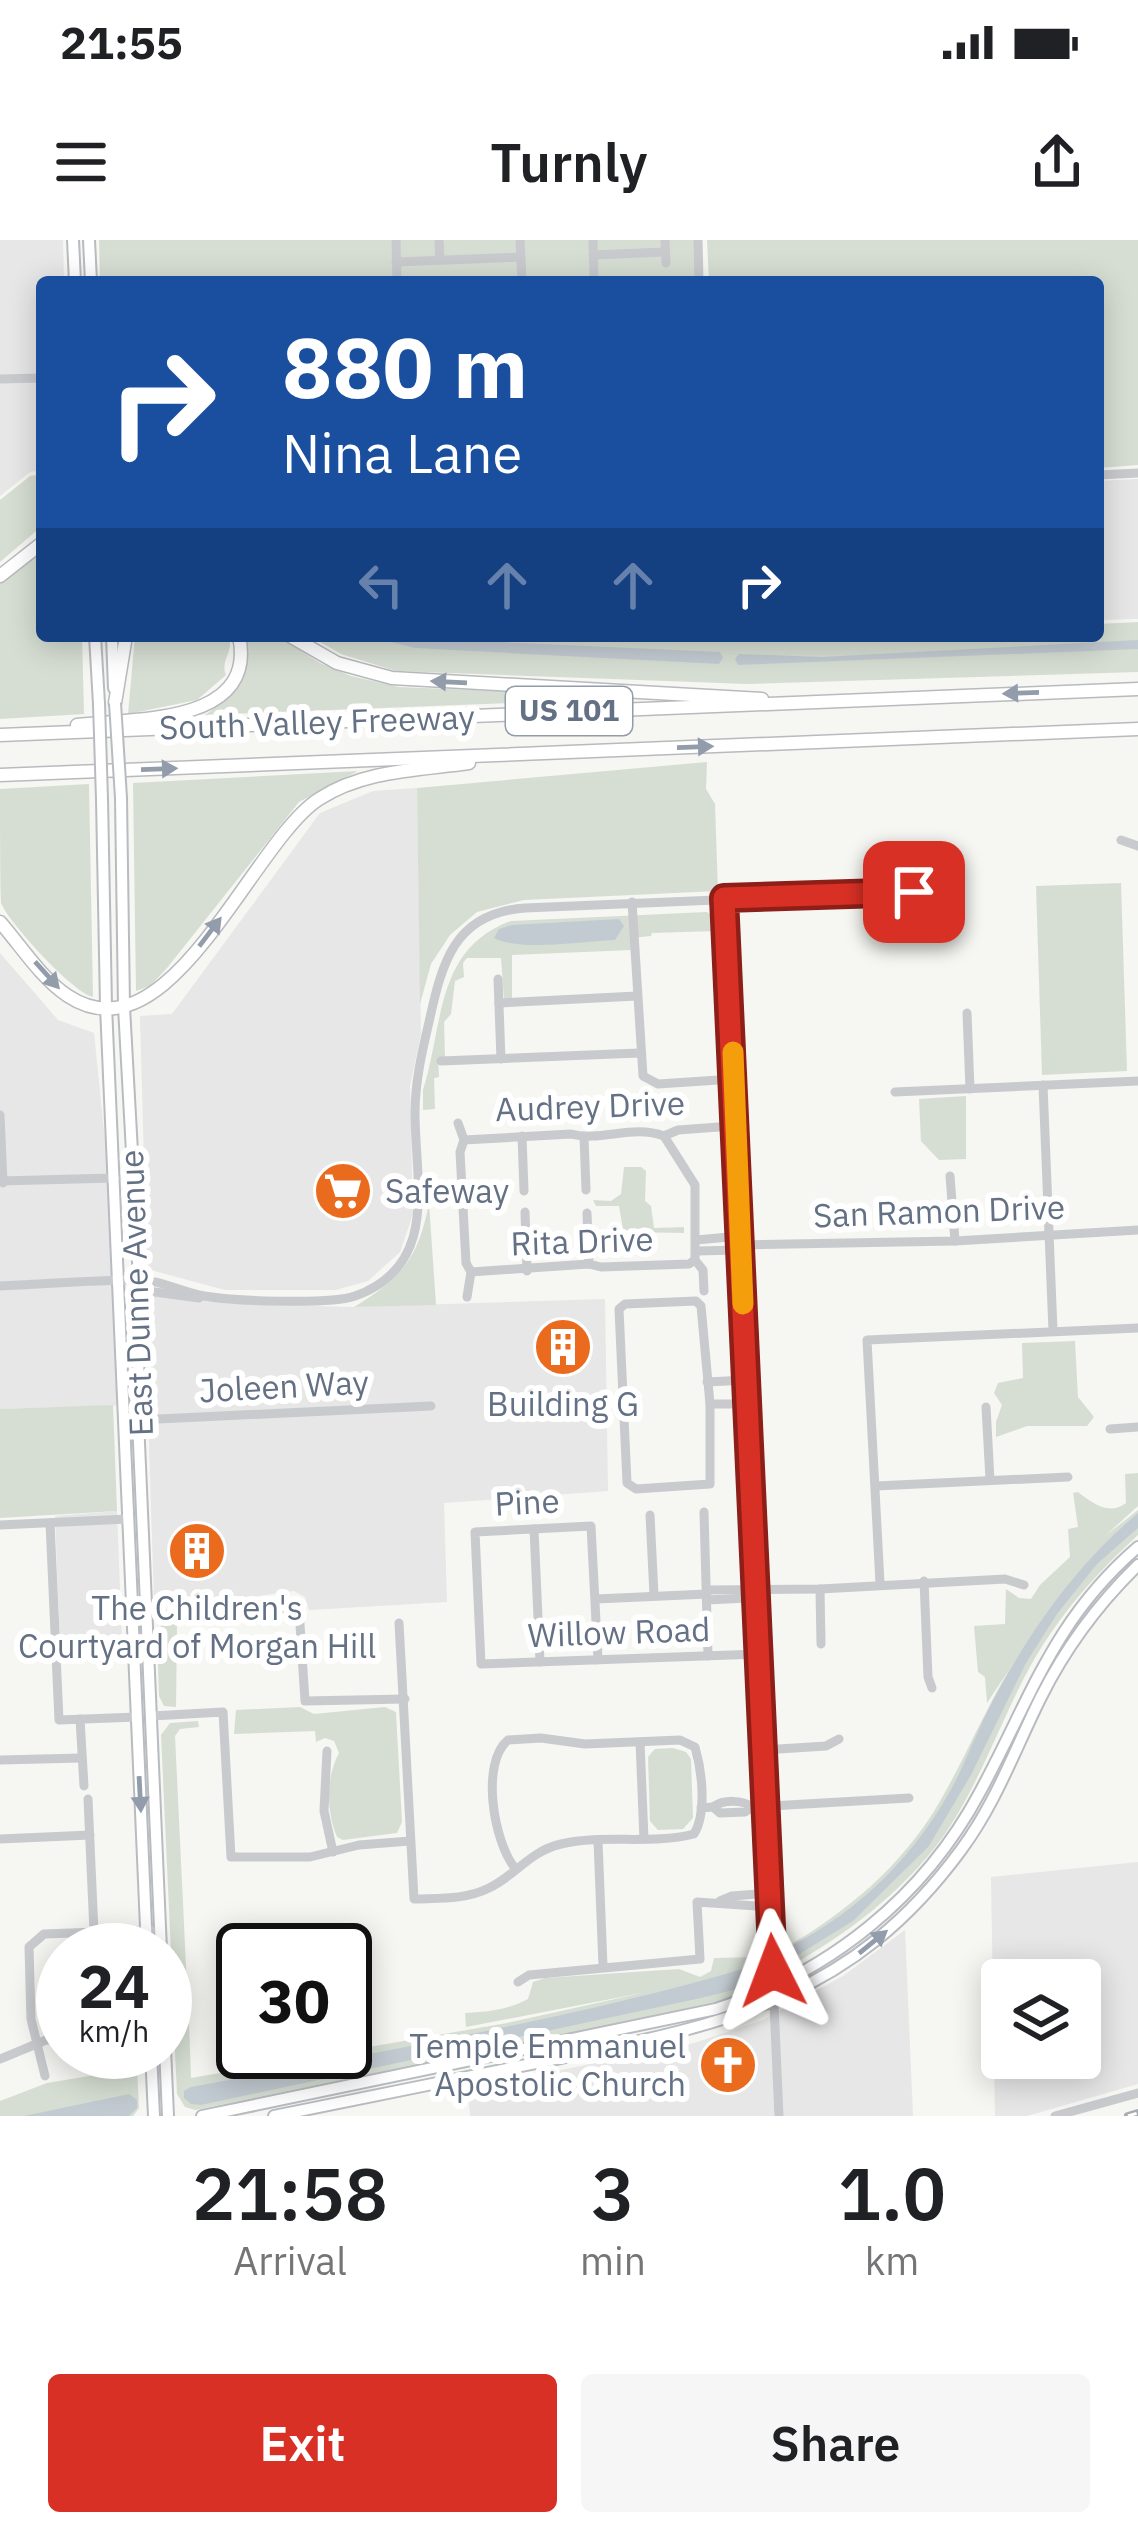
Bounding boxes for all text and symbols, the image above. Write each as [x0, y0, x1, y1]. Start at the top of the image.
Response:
text: 21:55 [60, 13, 183, 71]
text: Turnly [490, 127, 648, 197]
icon: menu [48, 129, 114, 195]
icon: share [1024, 129, 1090, 195]
text: 880 m [282, 312, 528, 421]
icon: right [84, 324, 240, 480]
text: Nina Lane [282, 418, 522, 488]
icon: left [348, 552, 414, 618]
icon: ahead [474, 552, 540, 618]
icon: ahead [600, 552, 666, 618]
icon: right [726, 552, 792, 618]
one-way arrow [429, 672, 467, 691]
one-way arrow [1001, 684, 1039, 703]
road number: US 101 [506, 687, 632, 735]
street label: South Valley Freeway [158, 694, 476, 749]
one-way arrow [677, 737, 715, 756]
one-way arrow [141, 759, 179, 778]
pin [863, 841, 965, 943]
icon: arrive [881, 859, 947, 925]
one-way arrow [197, 916, 221, 948]
one-way arrow [32, 960, 60, 989]
street label: Audrey Drive [494, 1081, 686, 1130]
street label: East Dunne Avenue [109, 1149, 162, 1437]
supermarket icon: Safeway [312, 1160, 374, 1222]
place label: Safeway [385, 1169, 509, 1212]
street label: San Ramon Drive [812, 1185, 1066, 1236]
street label: Rita Drive [510, 1217, 654, 1264]
building icon: Building G [532, 1316, 594, 1378]
street label: Joleen Way [198, 1360, 370, 1411]
place label: Building G [487, 1382, 639, 1425]
street label: Pine [493, 1478, 561, 1525]
building icon: The Children's Courtyard of Morgan Hill [166, 1520, 228, 1582]
place label: The Children's Courtyard of Morgan Hill [18, 1586, 376, 1667]
street label: Willow Road [527, 1607, 711, 1656]
one-way arrow [131, 1776, 150, 1814]
position arrow [710, 1908, 836, 2034]
speed limit sign: 30 [216, 1923, 372, 2079]
one-way arrow [858, 1930, 888, 1956]
text: 24 [78, 1946, 150, 2025]
map controls [981, 1959, 1101, 2079]
button: layers [981, 1959, 1101, 2079]
text: km/h [79, 2011, 149, 2050]
place label: Temple Emmanuel Apostolic Church [409, 2024, 686, 2105]
church icon: Temple Emmanuel Apostolic Church [697, 2034, 759, 2096]
text: 21:58 [192, 2146, 388, 2240]
text: 3 [591, 2146, 635, 2240]
text: 1.0 [838, 2146, 946, 2240]
text: Arrival [233, 2235, 347, 2286]
text: min [580, 2235, 646, 2286]
text: km [865, 2235, 919, 2286]
button: Exit [48, 2374, 557, 2512]
button: Share [581, 2374, 1090, 2512]

